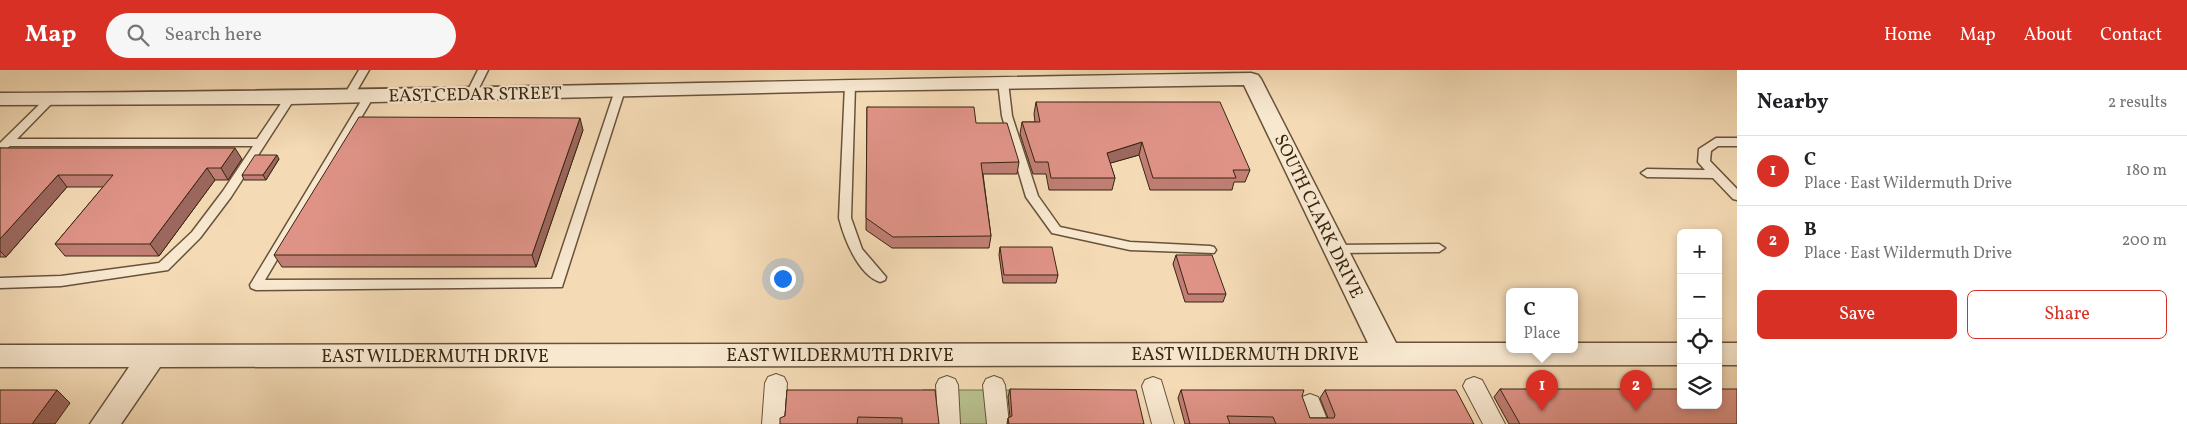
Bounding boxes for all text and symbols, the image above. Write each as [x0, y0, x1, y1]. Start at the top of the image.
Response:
search box [106, 13, 456, 58]
text: Map [25, 18, 76, 52]
icon: search [124, 21, 152, 49]
text: Search here [164, 22, 262, 48]
text: Home [1884, 23, 1932, 48]
text: Map [1960, 23, 1996, 48]
text: About [2024, 23, 2072, 48]
text: Contact [2100, 23, 2162, 48]
street label: EAST CEDAR STREET [388, 81, 562, 110]
text: Nearby [1757, 88, 1828, 117]
text: 2 results [2108, 92, 2167, 114]
street label: SOUTH CLARK DRIVE [1267, 130, 1368, 303]
text: C [1804, 147, 1816, 173]
text: 1 [1770, 160, 1776, 182]
text: 180 m [2126, 160, 2167, 182]
text: Place · East Wildermuth Drive [1804, 173, 2012, 195]
text: B [1804, 217, 1817, 243]
map controls [1677, 229, 1722, 409]
button: + [1677, 229, 1722, 274]
text: 2 [1769, 230, 1777, 252]
text: 200 m [2122, 230, 2167, 252]
text: Place · East Wildermuth Drive [1804, 243, 2012, 265]
your location [770, 266, 796, 292]
button: − [1677, 274, 1722, 319]
popup [1506, 288, 1578, 353]
button: Save [1757, 290, 1957, 339]
button: Share [1967, 290, 2167, 339]
text: C [1524, 297, 1536, 323]
button: locate [1677, 319, 1722, 364]
text: Place [1524, 323, 1560, 345]
street label: EAST WILDERMUTH DRIVE [1131, 343, 1359, 368]
street label: EAST WILDERMUTH DRIVE [726, 344, 954, 369]
street label: EAST WILDERMUTH DRIVE [321, 345, 549, 370]
button: layers [1677, 364, 1722, 409]
pin: 1 [1526, 370, 1558, 411]
pin: 2 [1620, 370, 1652, 411]

